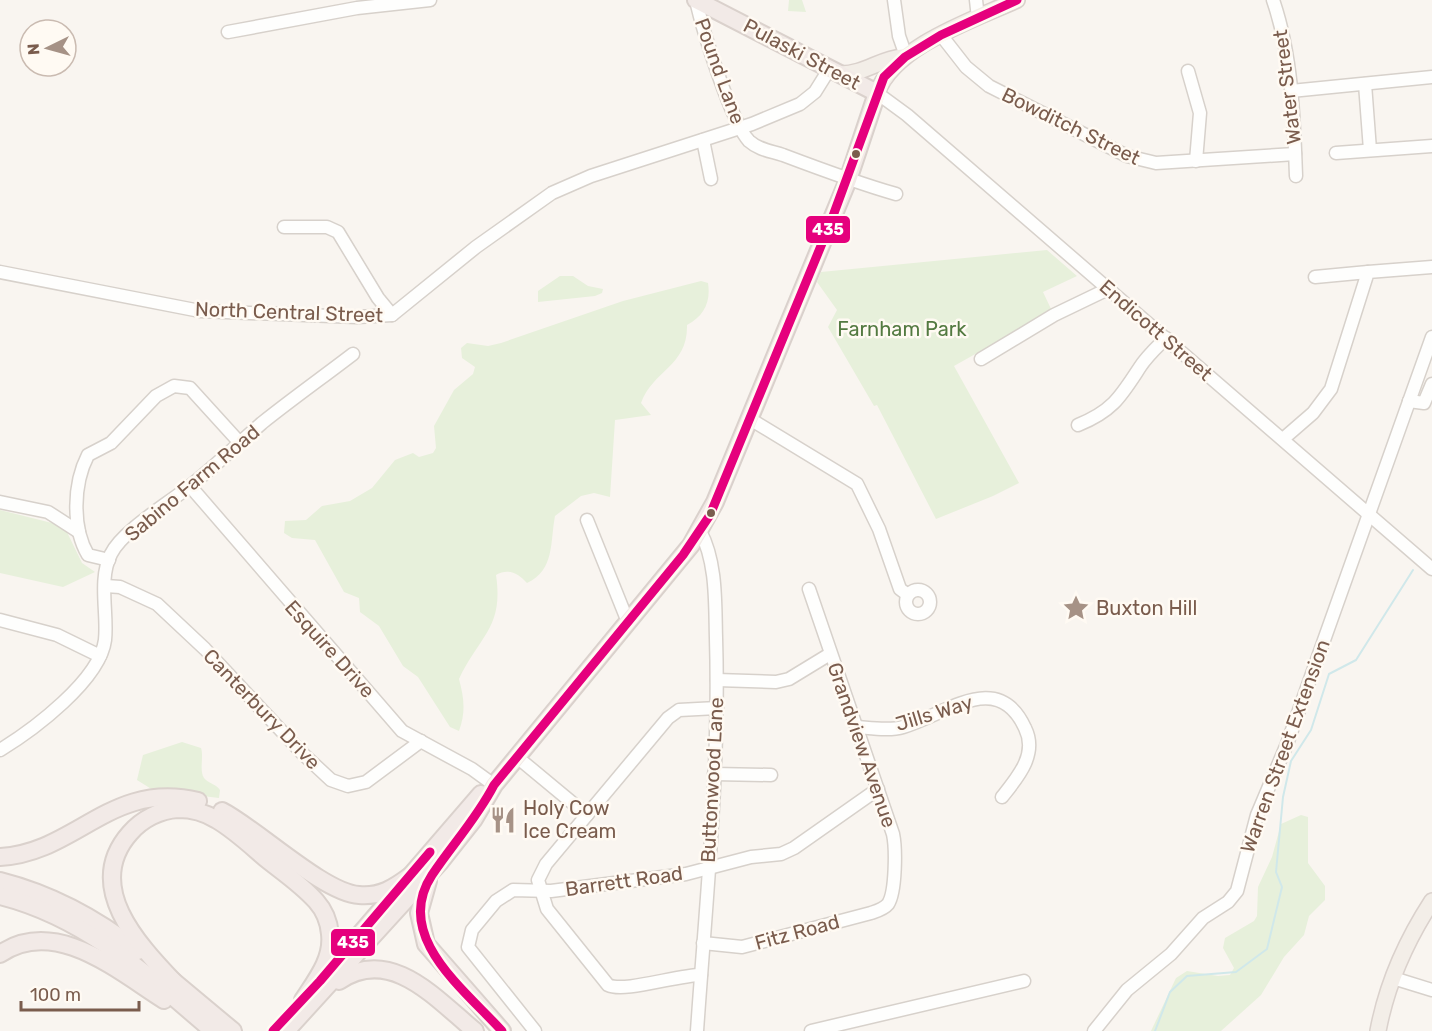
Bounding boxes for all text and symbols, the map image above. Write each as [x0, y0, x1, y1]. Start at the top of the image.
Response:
street label: Pulaski Street [739, 13, 865, 95]
street label: Pound Lane [690, 15, 750, 127]
north arrow [18, 18, 78, 78]
street label: Water Street [1268, 28, 1306, 146]
text: N [24, 43, 44, 56]
street label: Bowditch Street [998, 82, 1144, 170]
unlabelled marker [850, 148, 862, 160]
line badge: 435 [805, 215, 851, 244]
text: 435 [812, 220, 844, 239]
street label: Endicott Street [1095, 274, 1218, 386]
street label: North Central Street [195, 297, 384, 327]
park label: Farnham Park [837, 317, 967, 341]
street label: Sabino Farm Road [120, 420, 264, 546]
unlabelled marker [705, 507, 717, 519]
place icon: Buxton Hill [1061, 593, 1091, 623]
street label: Esquire Drive [280, 595, 380, 703]
place label: Buxton Hill [1096, 596, 1197, 620]
street label: Warren Street Extension [1235, 636, 1335, 856]
street label: Canterbury Drive [198, 644, 326, 774]
street label: Grandview Avenue [822, 659, 902, 831]
street label: Jills Way [893, 690, 975, 736]
street label: Buttonwood Lane [696, 697, 728, 863]
place label: Holy Cow Ice Cream [523, 796, 616, 843]
restaurant icon: Holy Cow Ice Cream [488, 805, 518, 835]
street label: Barrett Road [564, 861, 684, 901]
street label: Fitz Road [752, 909, 842, 955]
line badge: 435 [330, 928, 376, 957]
text: 435 [337, 933, 369, 952]
scale bar [21, 974, 140, 1012]
text: 100 m [30, 984, 81, 1006]

